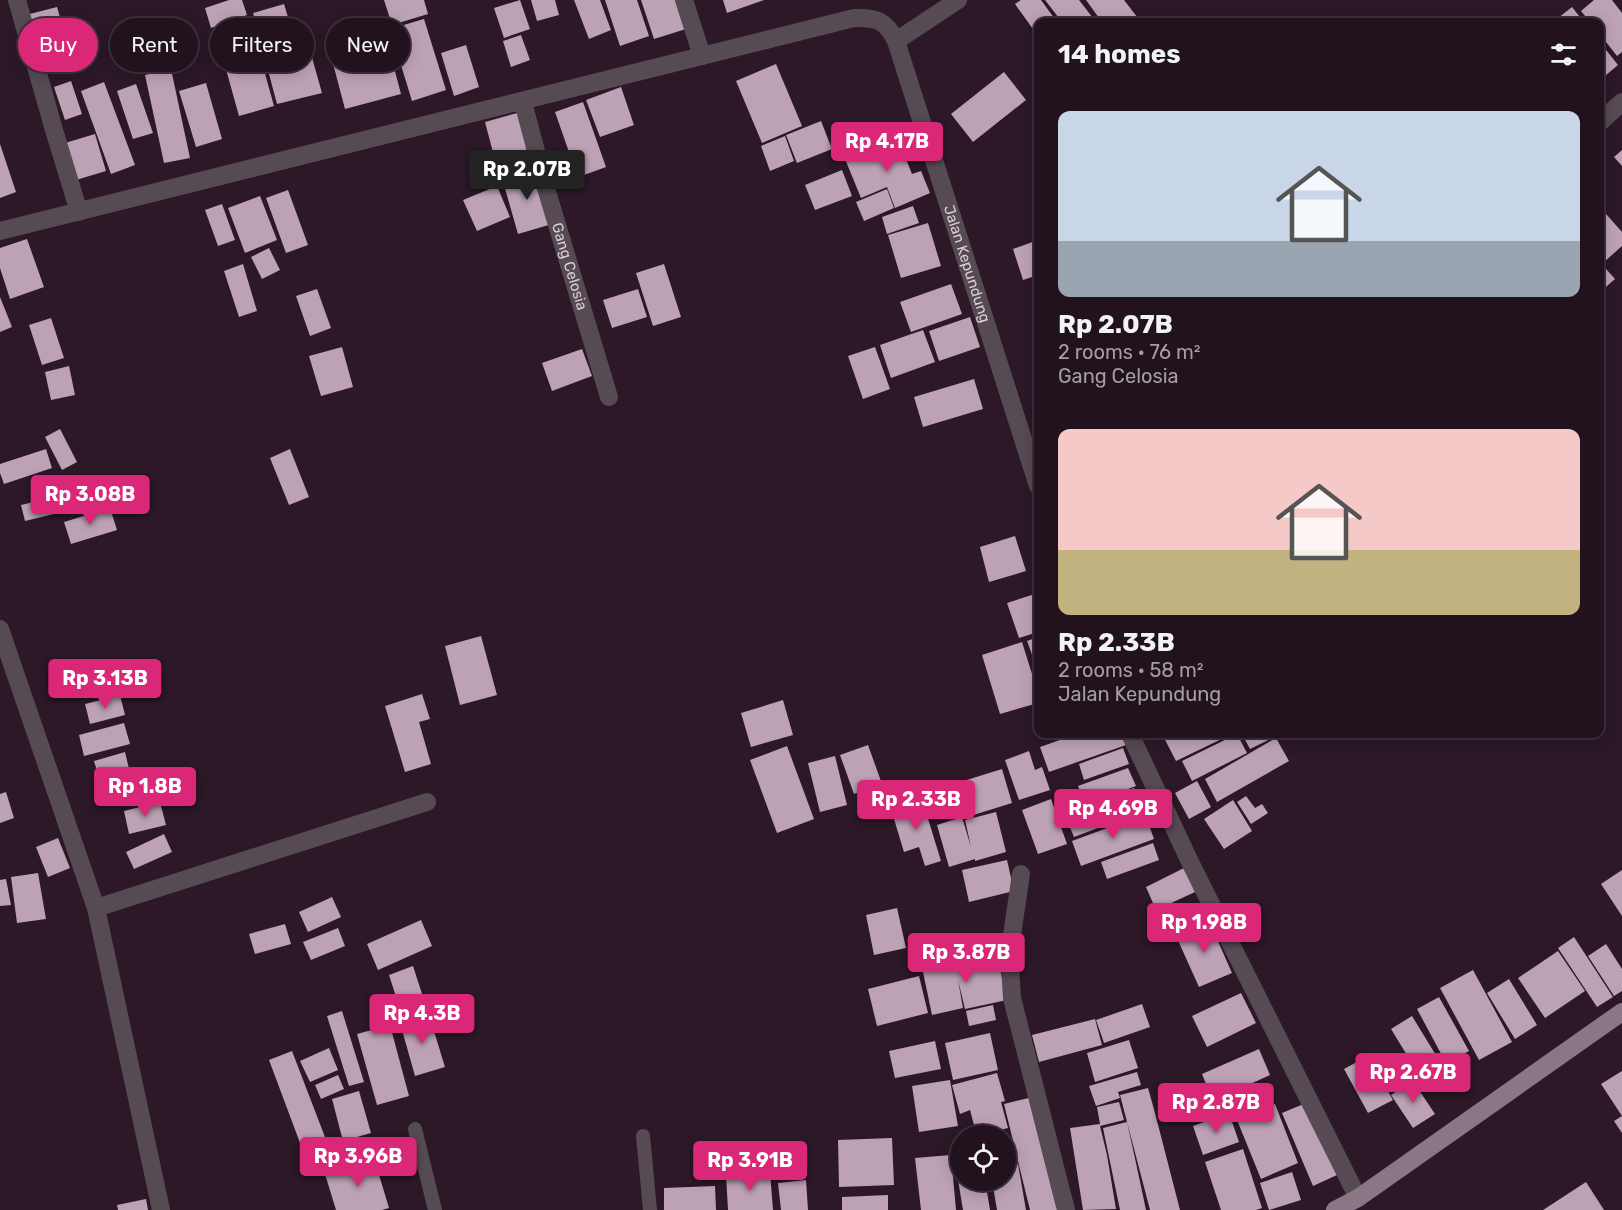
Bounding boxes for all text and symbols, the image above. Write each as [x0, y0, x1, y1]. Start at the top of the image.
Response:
chip: Buy [18, 18, 98, 72]
chip: Rent [110, 18, 198, 72]
chip: Filters [210, 18, 314, 72]
chip: New [326, 18, 410, 72]
icon: filters [1547, 38, 1580, 71]
text: 14 homes [1058, 39, 1181, 70]
pin: Rp 4.17B [825, 122, 949, 173]
text: Rp 4.17B [845, 129, 929, 153]
pin: Rp 2.07B [465, 150, 589, 201]
icon: home [1265, 150, 1373, 258]
text: Rp 2.07B [483, 157, 571, 181]
street label: Jalan Kepundung [940, 203, 994, 325]
street label: Gang Celosia [548, 221, 591, 312]
text: Rp 2.07B [1058, 309, 1173, 340]
text: 2 rooms · 76 m² [1058, 340, 1201, 364]
text: Gang Celosia [1058, 364, 1179, 388]
icon: home [1265, 468, 1373, 576]
pin: Rp 3.08B [28, 475, 152, 526]
text: Rp 3.08B [45, 482, 135, 506]
text: Rp 2.33B [1058, 627, 1175, 658]
text: 2 rooms · 58 m² [1058, 658, 1204, 682]
pin: Rp 3.13B [43, 659, 167, 710]
text: Rp 3.13B [62, 666, 148, 690]
text: Jalan Kepundung [1058, 682, 1221, 706]
pin: Rp 1.8B [90, 767, 200, 818]
text: Rp 1.8B [108, 774, 182, 798]
pin: Rp 2.33B [854, 780, 978, 831]
text: Rp 2.33B [871, 787, 961, 811]
pin: Rp 4.69B [1051, 789, 1175, 840]
text: Rp 4.69B [1068, 796, 1158, 820]
pin: Rp 1.98B [1142, 903, 1266, 954]
text: Rp 1.98B [1161, 910, 1247, 934]
pin: Rp 3.87B [904, 933, 1028, 984]
text: Rp 3.87B [922, 940, 1010, 964]
pin: Rp 4.3B [367, 994, 477, 1045]
text: Rp 4.3B [383, 1001, 461, 1025]
pin: Rp 2.67B [1351, 1053, 1475, 1104]
text: Rp 2.67B [1369, 1060, 1457, 1084]
pin: Rp 2.87B [1154, 1083, 1278, 1134]
text: Rp 2.87B [1172, 1090, 1260, 1114]
map controls [950, 1125, 1016, 1191]
button: locate [950, 1125, 1016, 1191]
pin: Rp 3.96B [296, 1137, 420, 1188]
pin: Rp 3.91B [688, 1141, 812, 1192]
text: Rp 3.96B [314, 1144, 402, 1168]
text: Rp 3.91B [707, 1148, 793, 1172]

